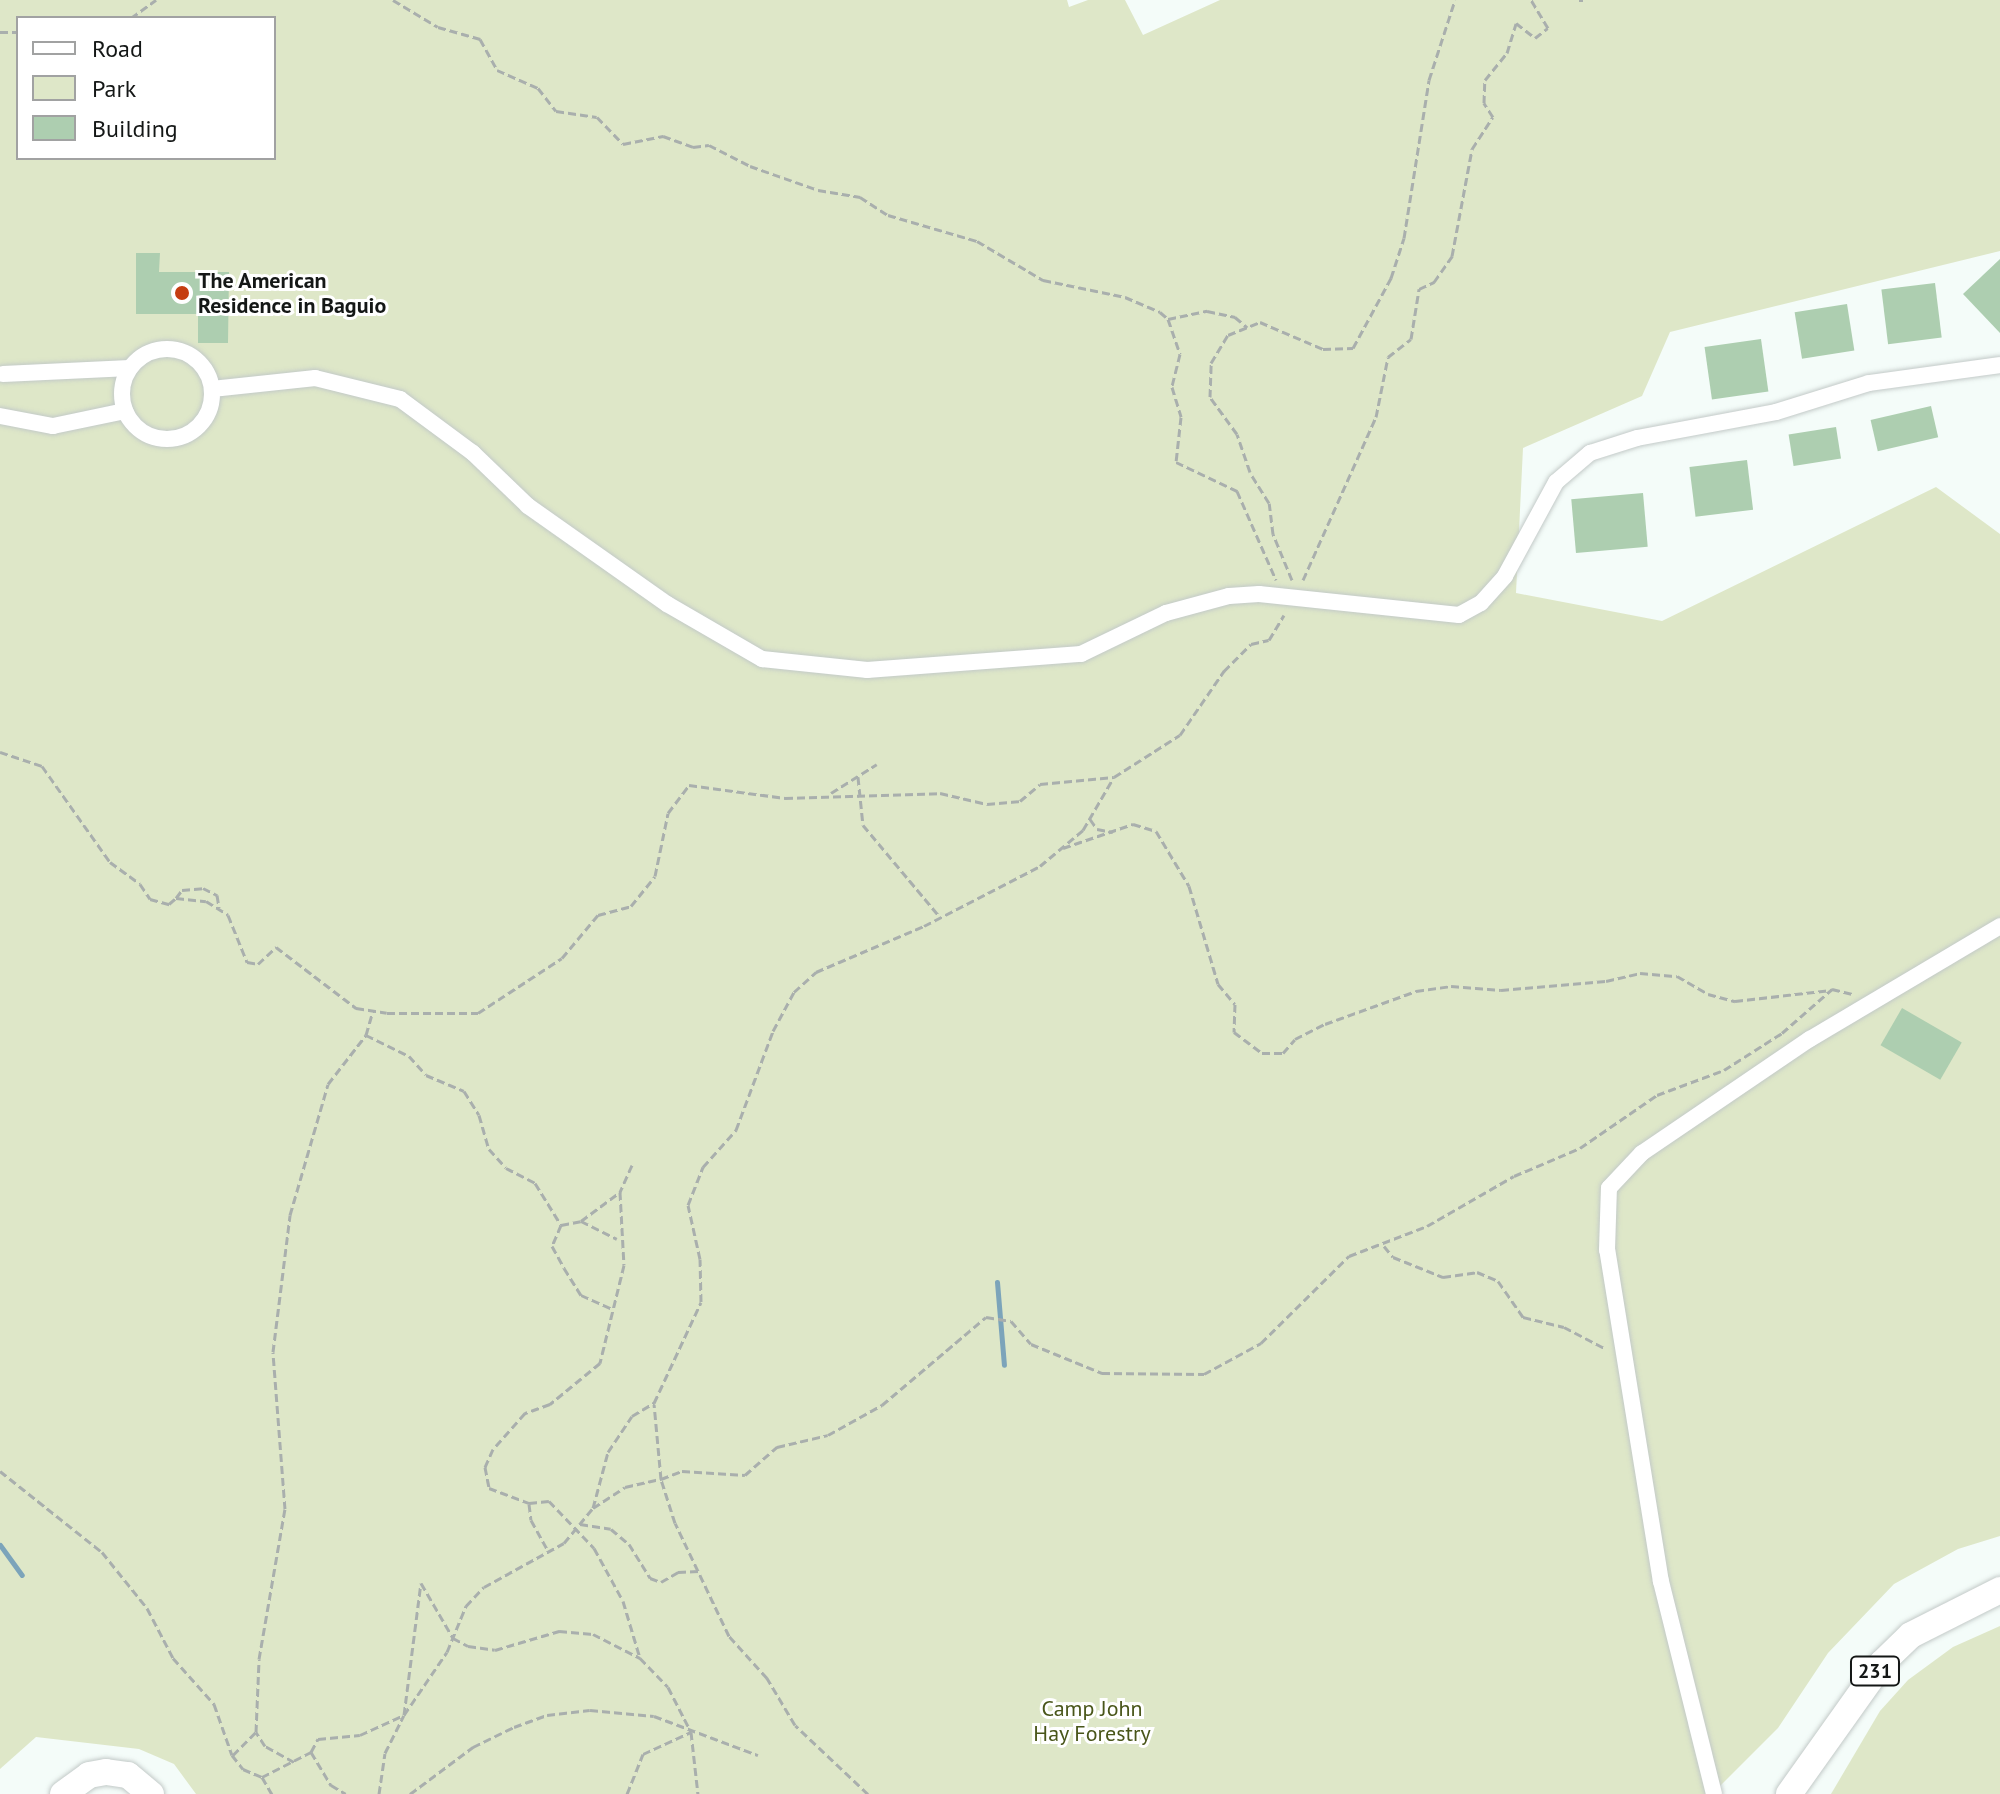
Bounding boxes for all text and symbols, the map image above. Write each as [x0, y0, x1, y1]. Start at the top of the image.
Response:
legend [16, 16, 276, 160]
text: Road [92, 33, 143, 64]
text: Park [92, 73, 136, 104]
text: Building [92, 113, 178, 144]
place label: The American Residence in Baguio [198, 267, 386, 318]
marker: The American Residence in Baguio [173, 284, 191, 302]
road number: 231 [1849, 1655, 1901, 1687]
park label: Camp John Hay Forestry [1033, 1695, 1151, 1746]

